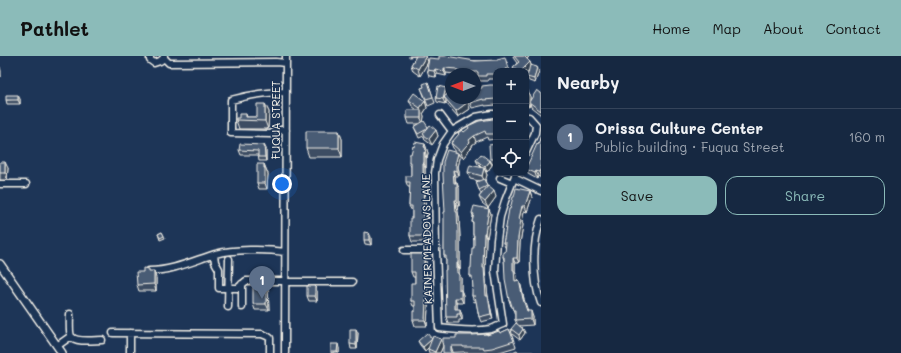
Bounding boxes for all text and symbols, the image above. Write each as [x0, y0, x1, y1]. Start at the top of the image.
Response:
text: Pathlet [20, 16, 89, 41]
text: Home [652, 19, 690, 38]
text: Map [712, 19, 741, 38]
text: About [763, 19, 804, 38]
text: Contact [826, 19, 881, 38]
north arrow [445, 68, 481, 104]
map controls [493, 68, 529, 176]
button: + [493, 68, 529, 104]
text: Nearby [557, 71, 619, 93]
street label: FUQUA STREET [268, 81, 283, 159]
button: − [493, 104, 529, 140]
text: Orissa Culture Center [595, 118, 763, 138]
text: 1 [567, 128, 573, 145]
text: 160 m [849, 128, 885, 145]
text: Public building · Fuqua Street [595, 138, 784, 155]
button: locate [493, 140, 529, 176]
your location [272, 174, 292, 194]
street label: KAINER MEADOWS LANE [418, 174, 435, 304]
button: Save [557, 176, 717, 215]
button: Share [725, 176, 885, 215]
pin: 1 [249, 266, 275, 299]

